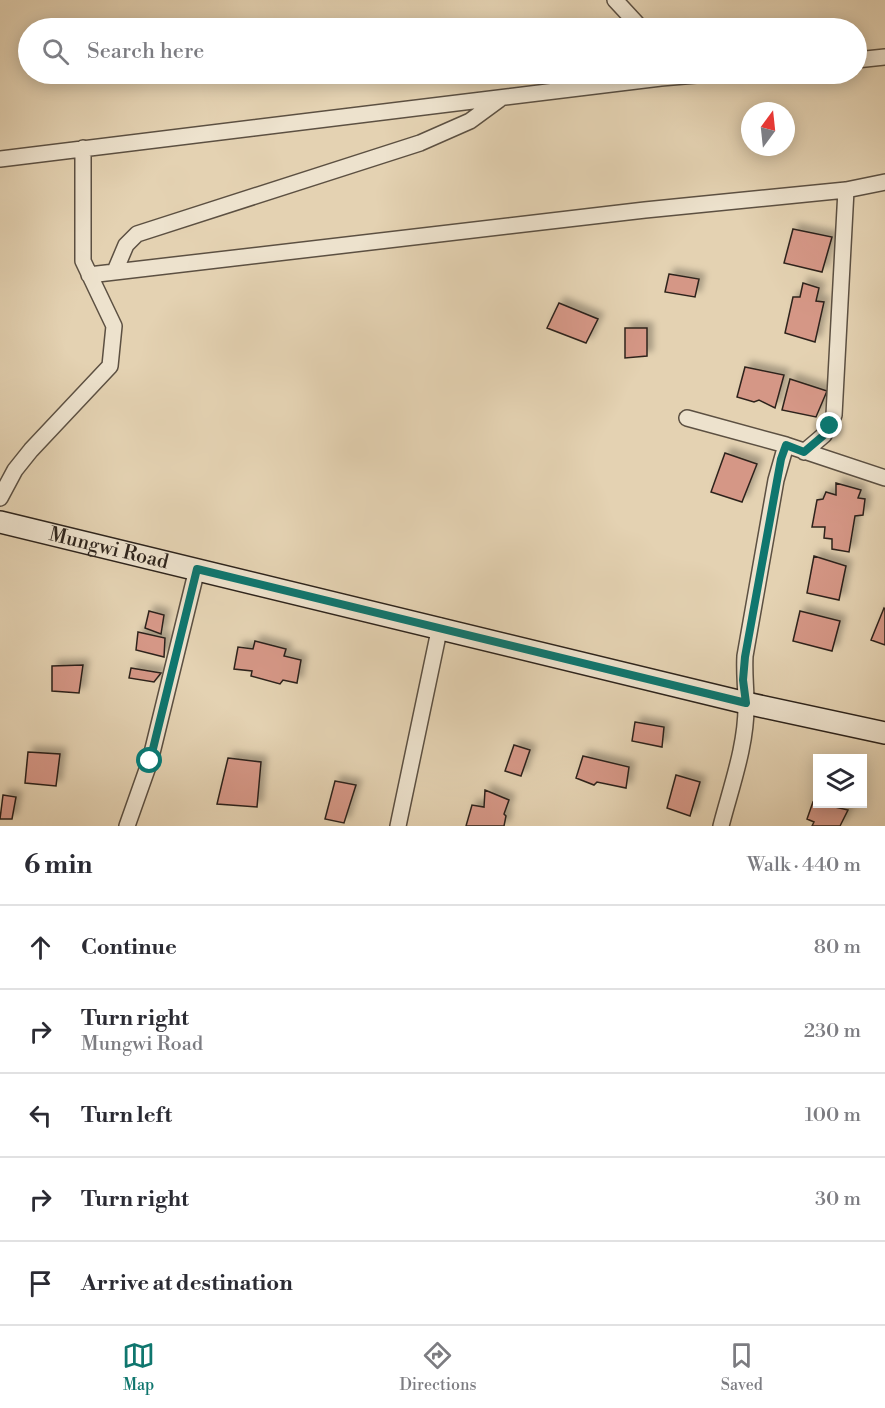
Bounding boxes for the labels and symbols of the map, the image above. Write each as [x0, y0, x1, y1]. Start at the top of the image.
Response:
north arrow [741, 102, 795, 156]
route end [816, 412, 842, 438]
street label: Mungwi Road [46, 522, 172, 575]
route start [136, 747, 162, 773]

